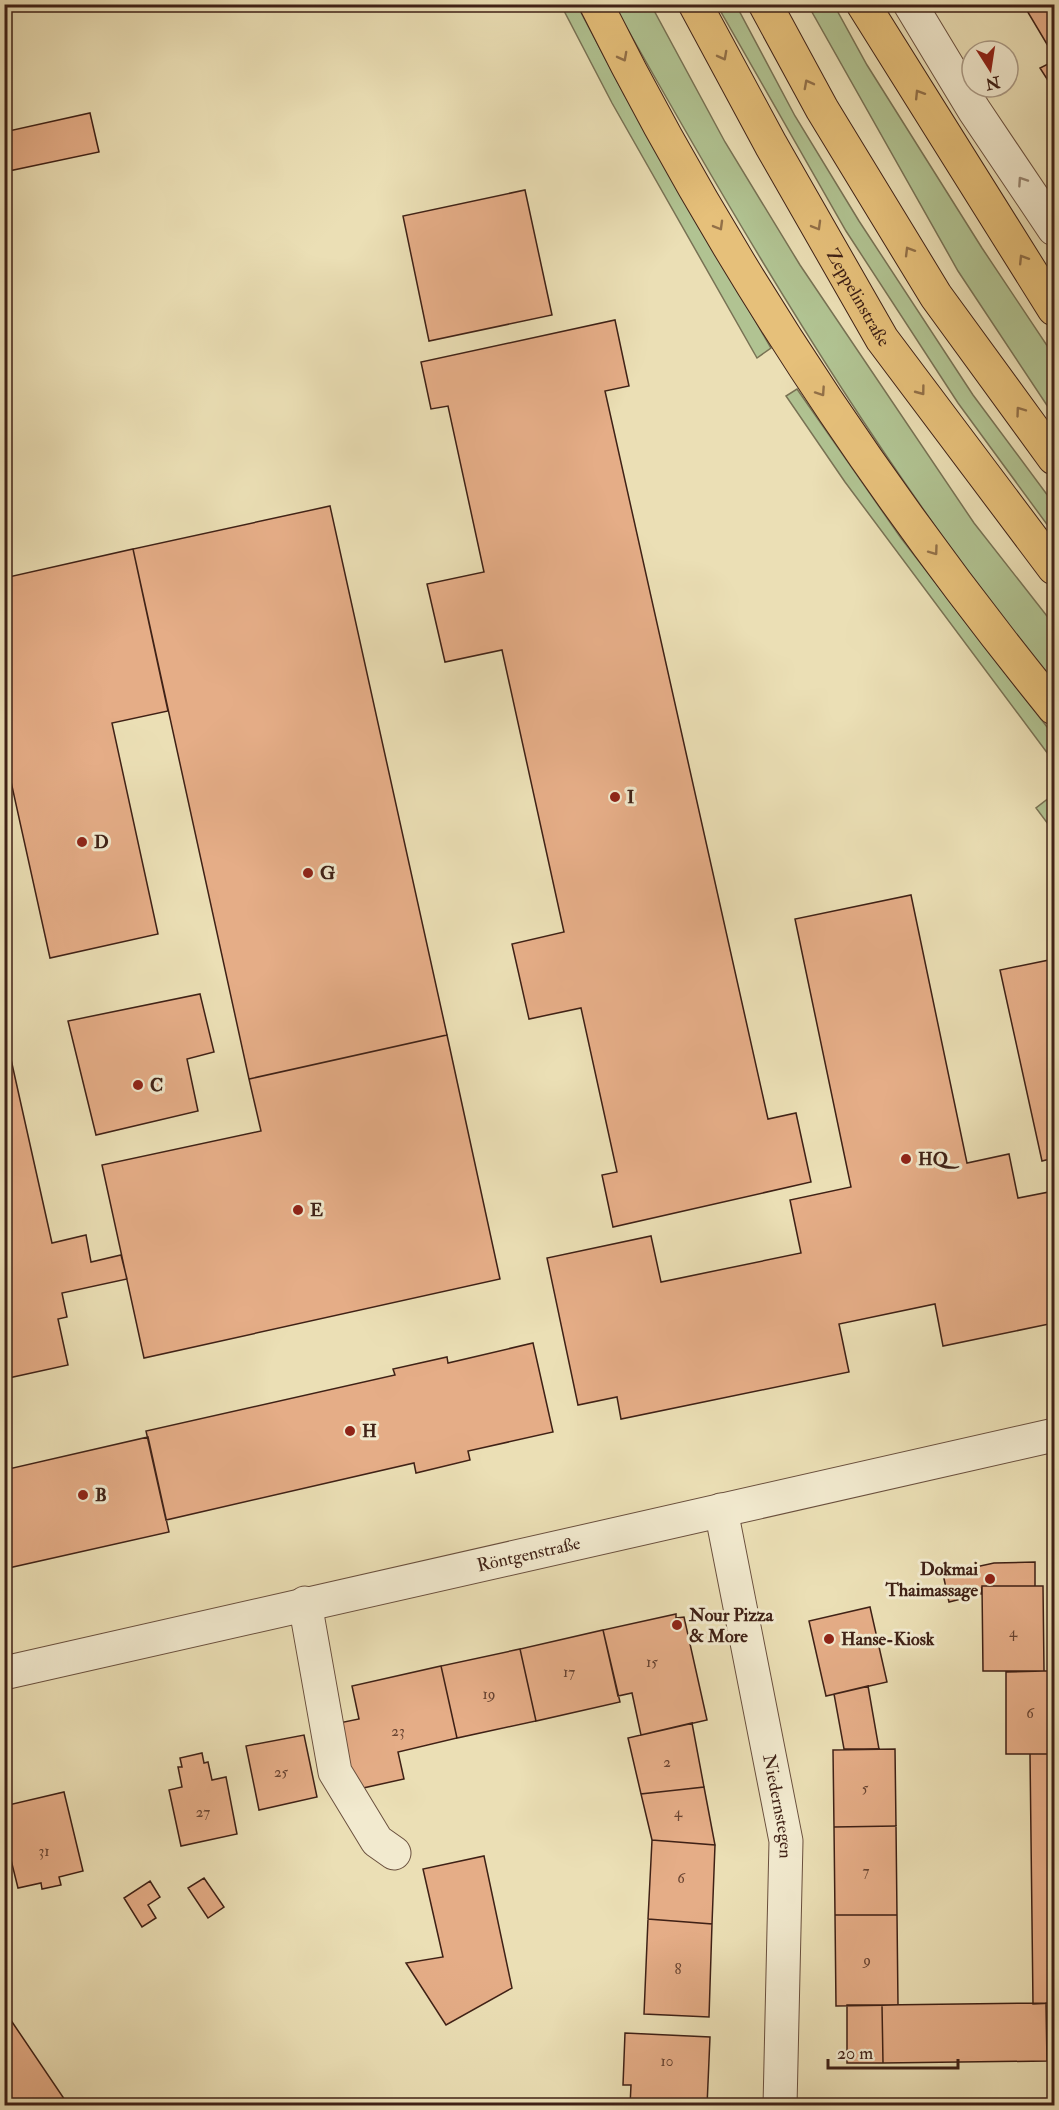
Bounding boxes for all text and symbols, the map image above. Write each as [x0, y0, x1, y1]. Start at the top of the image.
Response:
north arrow [960, 39, 1020, 99]
one-way arrow [615, 50, 627, 61]
one-way arrow [716, 50, 727, 60]
text: N [983, 71, 1003, 94]
one-way arrow [804, 80, 815, 90]
one-way arrow [915, 90, 927, 100]
one-way arrow [1018, 176, 1029, 187]
one-way arrow [711, 220, 723, 231]
one-way arrow [810, 220, 821, 231]
street label: Zeppelinstraße [821, 245, 895, 352]
one-way arrow [904, 247, 916, 257]
one-way arrow [1019, 255, 1031, 265]
one-way arrow [914, 385, 925, 396]
one-way arrow [814, 386, 826, 396]
one-way arrow [1016, 407, 1027, 418]
one-way arrow [927, 545, 938, 556]
place label: I [627, 786, 634, 809]
marker: I [608, 790, 622, 804]
place label: D [94, 831, 109, 854]
marker: D [75, 835, 89, 849]
place label: G [320, 862, 335, 885]
marker: G [301, 866, 315, 880]
place label: C [150, 1074, 163, 1097]
marker: C [131, 1078, 145, 1092]
place label: HQ [918, 1148, 960, 1171]
marker: HQ [899, 1152, 913, 1166]
place label: E [310, 1199, 323, 1222]
marker: E [291, 1203, 305, 1217]
place label: H [362, 1420, 377, 1443]
marker: H [343, 1424, 357, 1438]
place label: B [95, 1484, 107, 1507]
marker: B [76, 1488, 90, 1502]
street label: Röntgenstraße [475, 1532, 583, 1577]
place label: Dokmai Thaimassage [885, 1558, 978, 1602]
marker: Dokmai Thaimassage [983, 1572, 997, 1586]
place label: Nour Pizza & More [688, 1604, 774, 1648]
marker: Nour Pizza & More [670, 1618, 684, 1632]
house number: 4 [1009, 1623, 1018, 1642]
place label: Hanse-Kiosk [841, 1628, 935, 1651]
marker: Hanse-Kiosk [822, 1632, 836, 1646]
house number: 15 [646, 1653, 658, 1672]
house number: 17 [563, 1663, 575, 1682]
house number: 19 [483, 1685, 495, 1704]
house number: 6 [1026, 1704, 1035, 1723]
house number: 23 [391, 1722, 405, 1741]
street label: Niedernstegen [757, 1752, 797, 1859]
house number: 2 [663, 1753, 671, 1772]
house number: 25 [274, 1763, 288, 1782]
house number: 5 [862, 1779, 869, 1798]
house number: 27 [196, 1803, 210, 1822]
house number: 4 [674, 1803, 683, 1822]
house number: 31 [38, 1842, 50, 1861]
house number: 7 [863, 1862, 870, 1881]
house number: 6 [677, 1869, 686, 1888]
house number: 9 [862, 1951, 871, 1970]
house number: 8 [674, 1960, 682, 1979]
scale bar [828, 2032, 958, 2070]
text: 20 m [837, 2042, 873, 2065]
house number: 10 [661, 2052, 673, 2071]

